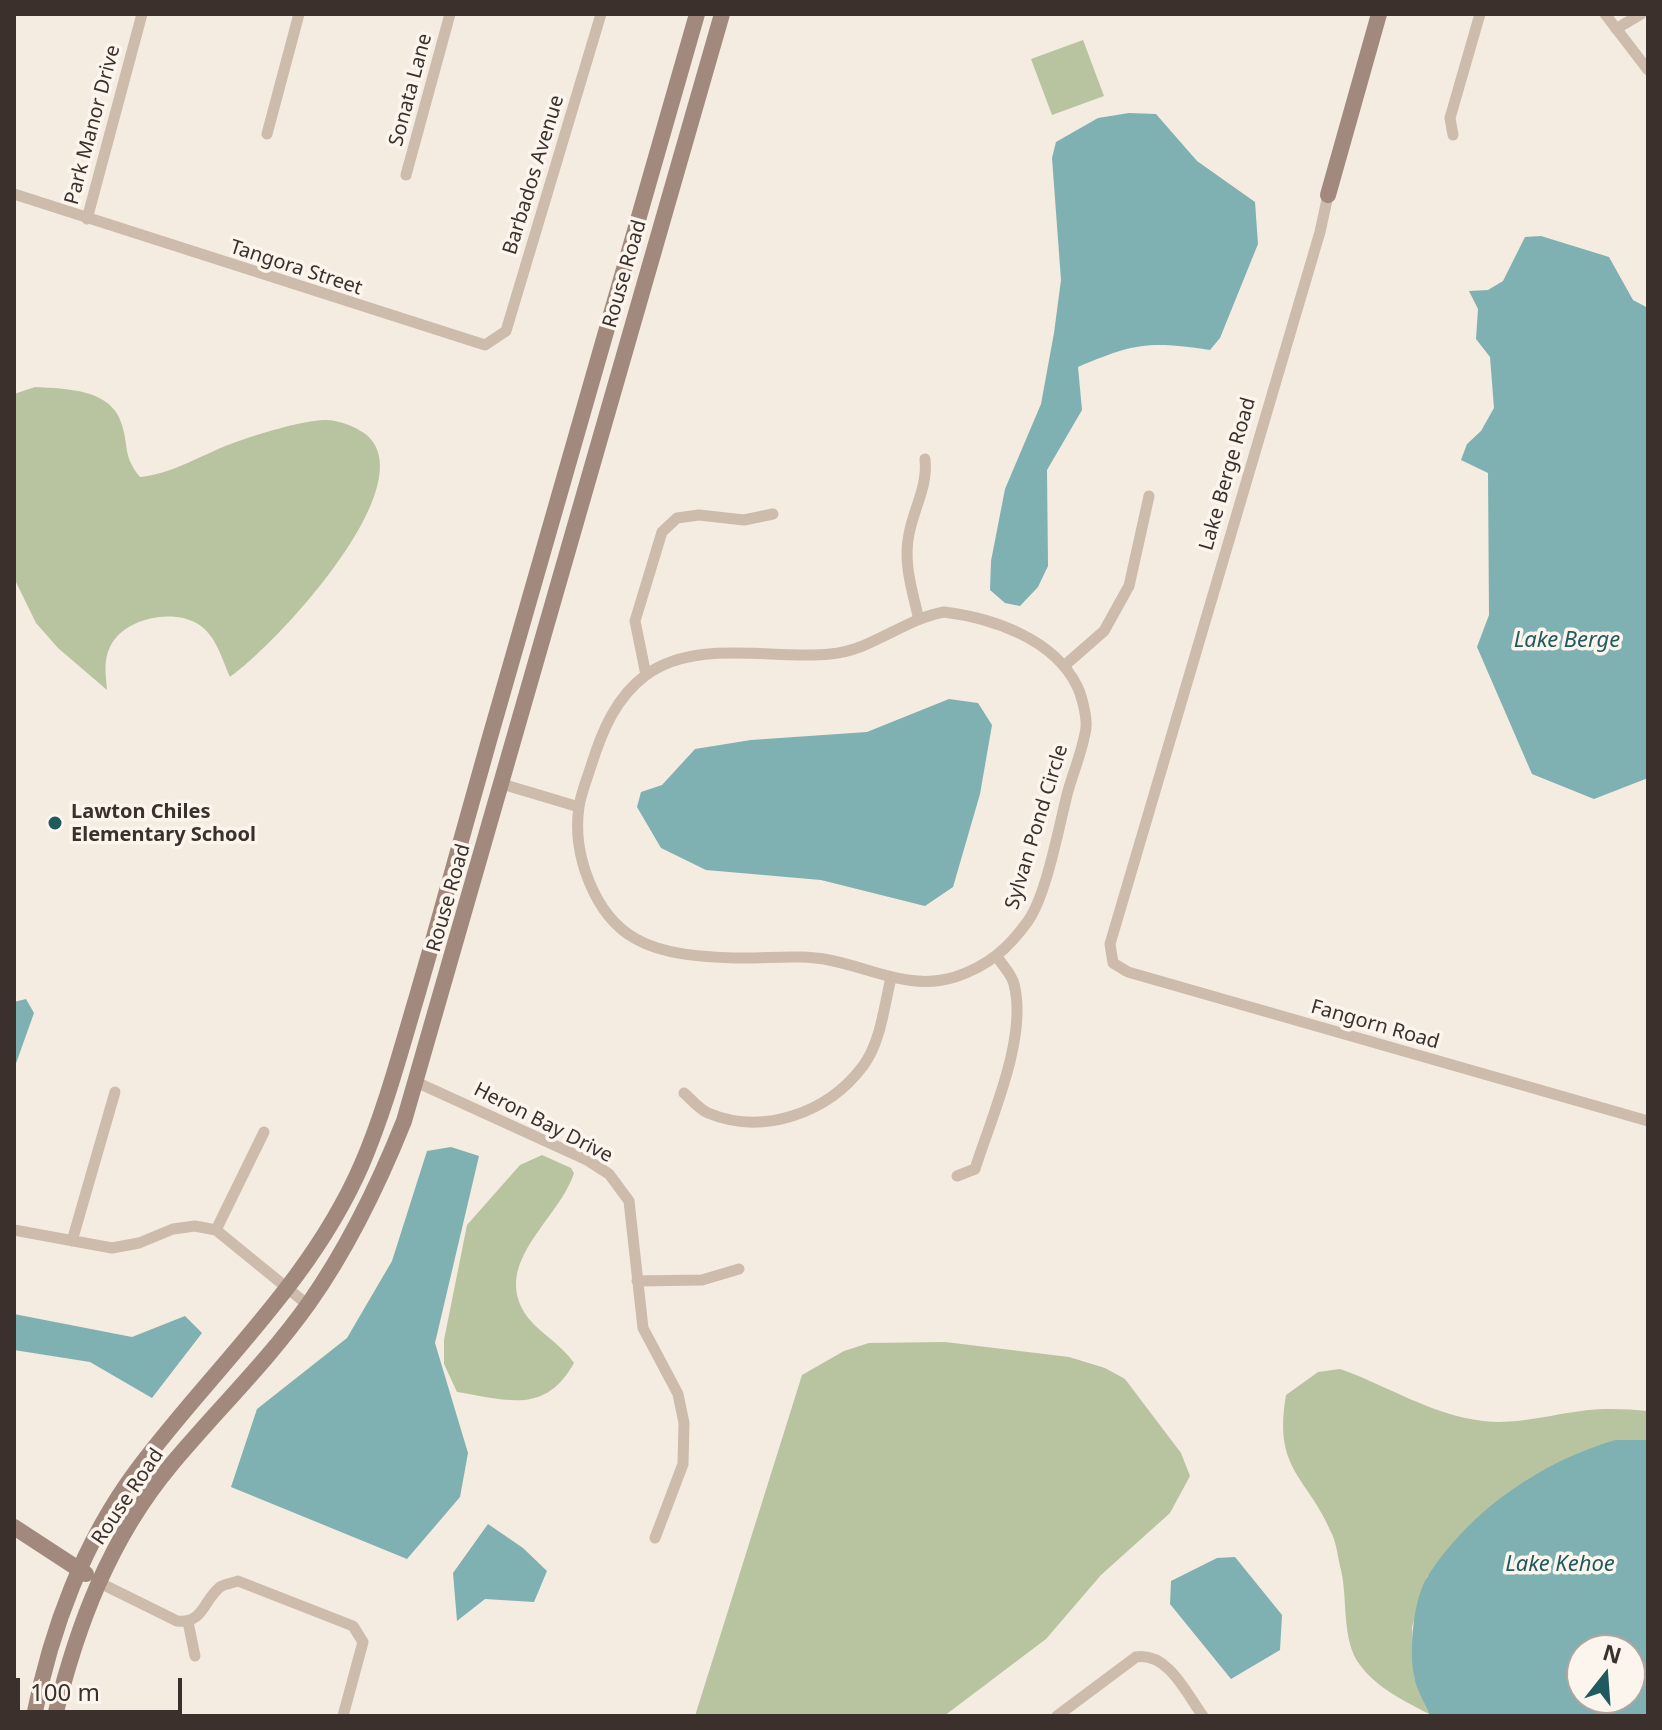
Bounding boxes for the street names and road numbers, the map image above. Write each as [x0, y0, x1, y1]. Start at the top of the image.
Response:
street label: Sonata Lane [384, 31, 438, 149]
street label: Park Manor Drive [60, 43, 126, 207]
street label: Barbados Avenue [498, 92, 570, 258]
street label: Rouse Road [598, 217, 652, 331]
street label: Tangora Street [227, 235, 365, 301]
street label: Lake Berge Road [1195, 395, 1261, 553]
street label: Sylvan Pond Circle [1001, 742, 1073, 912]
street label: Rouse Road [422, 841, 476, 955]
street label: Fangorn Road [1308, 995, 1442, 1055]
street label: Heron Bay Drive [470, 1078, 616, 1168]
street label: Rouse Road [87, 1444, 169, 1550]

